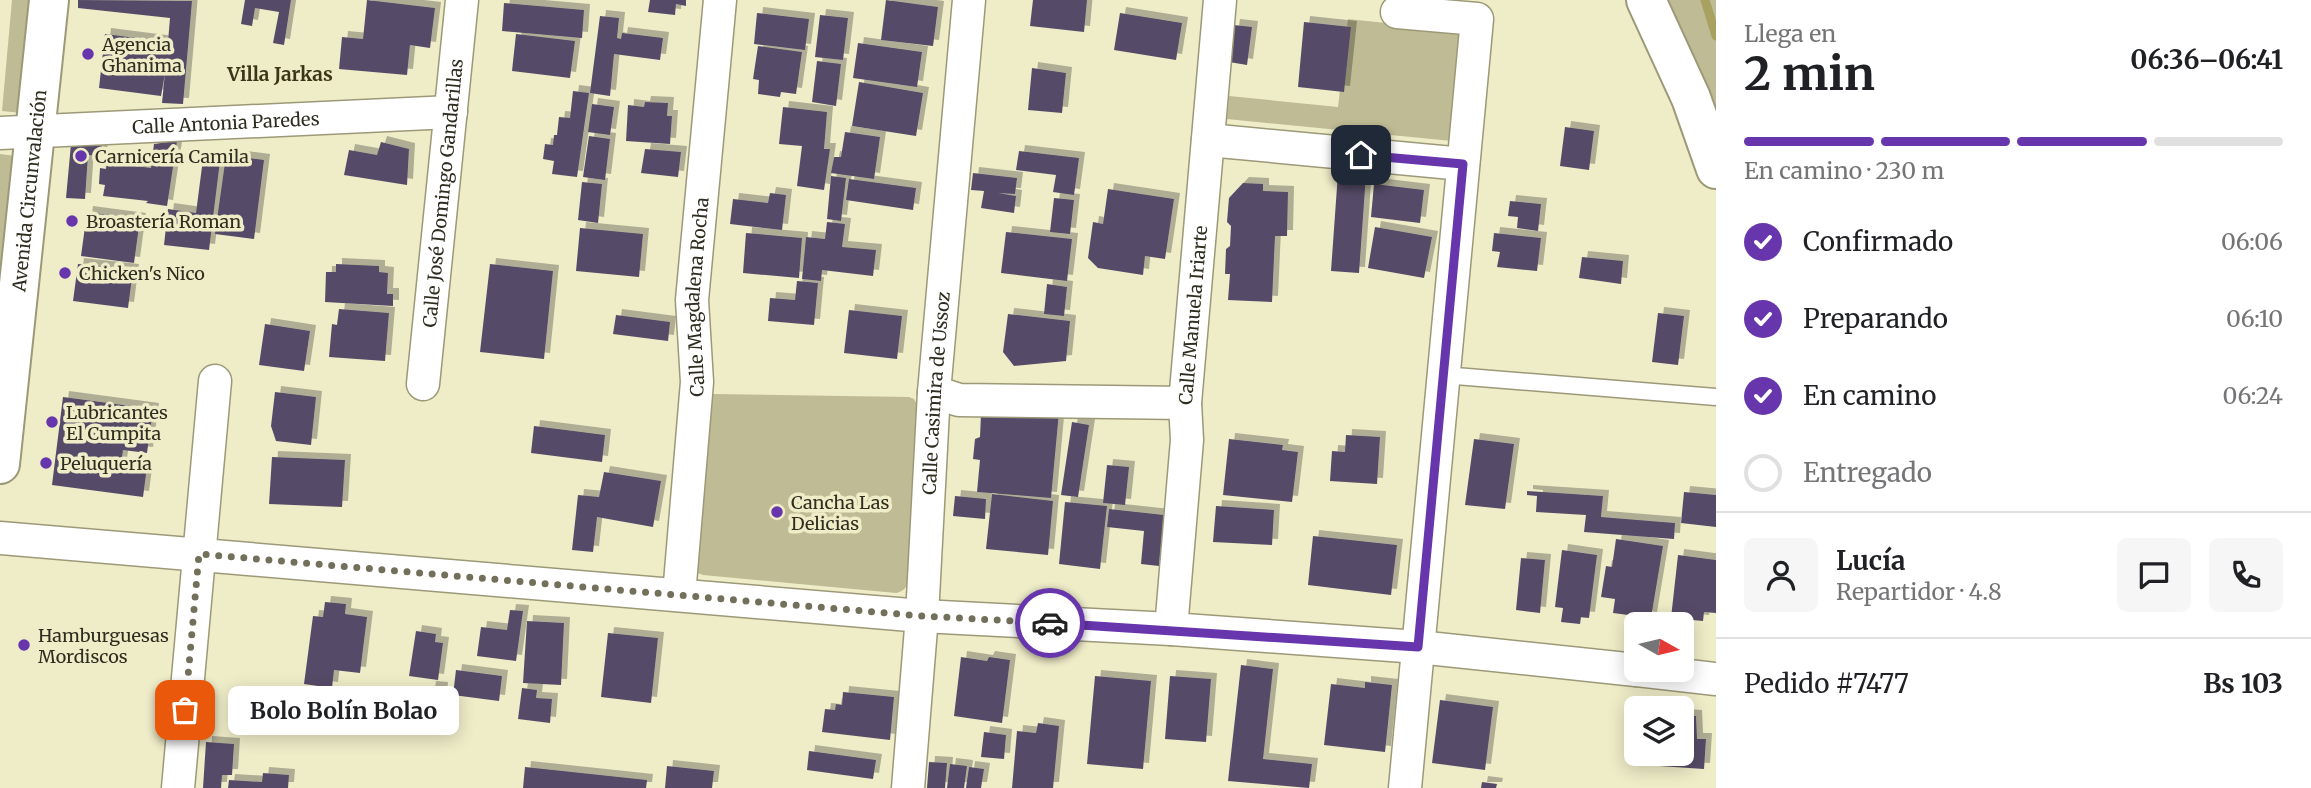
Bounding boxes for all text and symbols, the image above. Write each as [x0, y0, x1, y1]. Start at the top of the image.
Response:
text: Llega en [1744, 19, 1836, 48]
place label: Agencia Ghanima [101, 33, 182, 77]
text: 06:36–06:41 [2130, 43, 2283, 76]
text: 2 min [1744, 45, 1875, 103]
marker: Agencia Ghanima [80, 46, 96, 62]
street label: Calle José Domingo Gandarillas [417, 57, 468, 328]
district label: Villa Jarkas [226, 62, 333, 86]
street label: Avenida Circunvalación [7, 88, 51, 294]
street label: Calle Antonia Paredes [132, 107, 320, 138]
pin [1331, 125, 1391, 185]
icon: home [1342, 136, 1380, 174]
place label: Carnicería Camila [95, 145, 249, 168]
marker: Carnicería Camila [73, 148, 89, 164]
text: En camino · 230 m [1744, 156, 1944, 185]
street label: Calle Magdalena Rocha [680, 196, 713, 398]
place label: Broastería Roman [86, 210, 241, 233]
marker: Broastería Roman [64, 213, 80, 229]
icon: check [1744, 223, 1782, 261]
street label: Calle Manuela Iriarte [1173, 224, 1212, 406]
text: Confirmado [1803, 225, 1953, 258]
text: 06:06 [2221, 227, 2283, 256]
place label: Chicken's Nico [79, 262, 205, 285]
marker: Chicken's Nico [57, 265, 73, 281]
street label: Calle Casimira de Ussoz [917, 290, 954, 495]
icon: check [1744, 300, 1782, 338]
text: Preparando [1803, 302, 1948, 335]
text: 06:10 [2226, 304, 2283, 333]
icon: check [1744, 377, 1782, 415]
text: En camino [1803, 379, 1936, 412]
text: 06:24 [2223, 381, 2283, 410]
place label: Lubricantes El Cumpita [66, 401, 168, 445]
marker: Lubricantes El Cumpita [44, 414, 60, 430]
place label: Peluquería [60, 452, 152, 475]
marker: Peluquería [38, 455, 54, 471]
text: Entregado [1803, 456, 1932, 489]
place label: Cancha Las Delicias [791, 491, 890, 535]
marker: Cancha Las Delicias [769, 504, 785, 520]
button: person [1744, 538, 1818, 612]
button: chat [2117, 538, 2191, 612]
button: phone [2209, 538, 2283, 612]
text: Lucía [1836, 544, 1905, 577]
text: Repartidor · 4.8 [1836, 577, 2002, 606]
courier [1015, 588, 1085, 658]
icon: car [1031, 604, 1069, 642]
north arrow [1624, 612, 1694, 682]
map controls [1624, 612, 1694, 766]
place label: Hamburguesas Mordiscos [38, 624, 169, 668]
marker: Hamburguesas Mordiscos [16, 637, 32, 653]
text: Pedido #7477 [1744, 667, 1909, 700]
text: Bs 103 [2203, 667, 2283, 700]
pin [155, 680, 215, 740]
callout: Bolo Bolín Bolao [227, 686, 458, 734]
icon: bag [166, 691, 204, 729]
text: Bolo Bolín Bolao [250, 696, 437, 725]
button: layers [1624, 696, 1694, 766]

